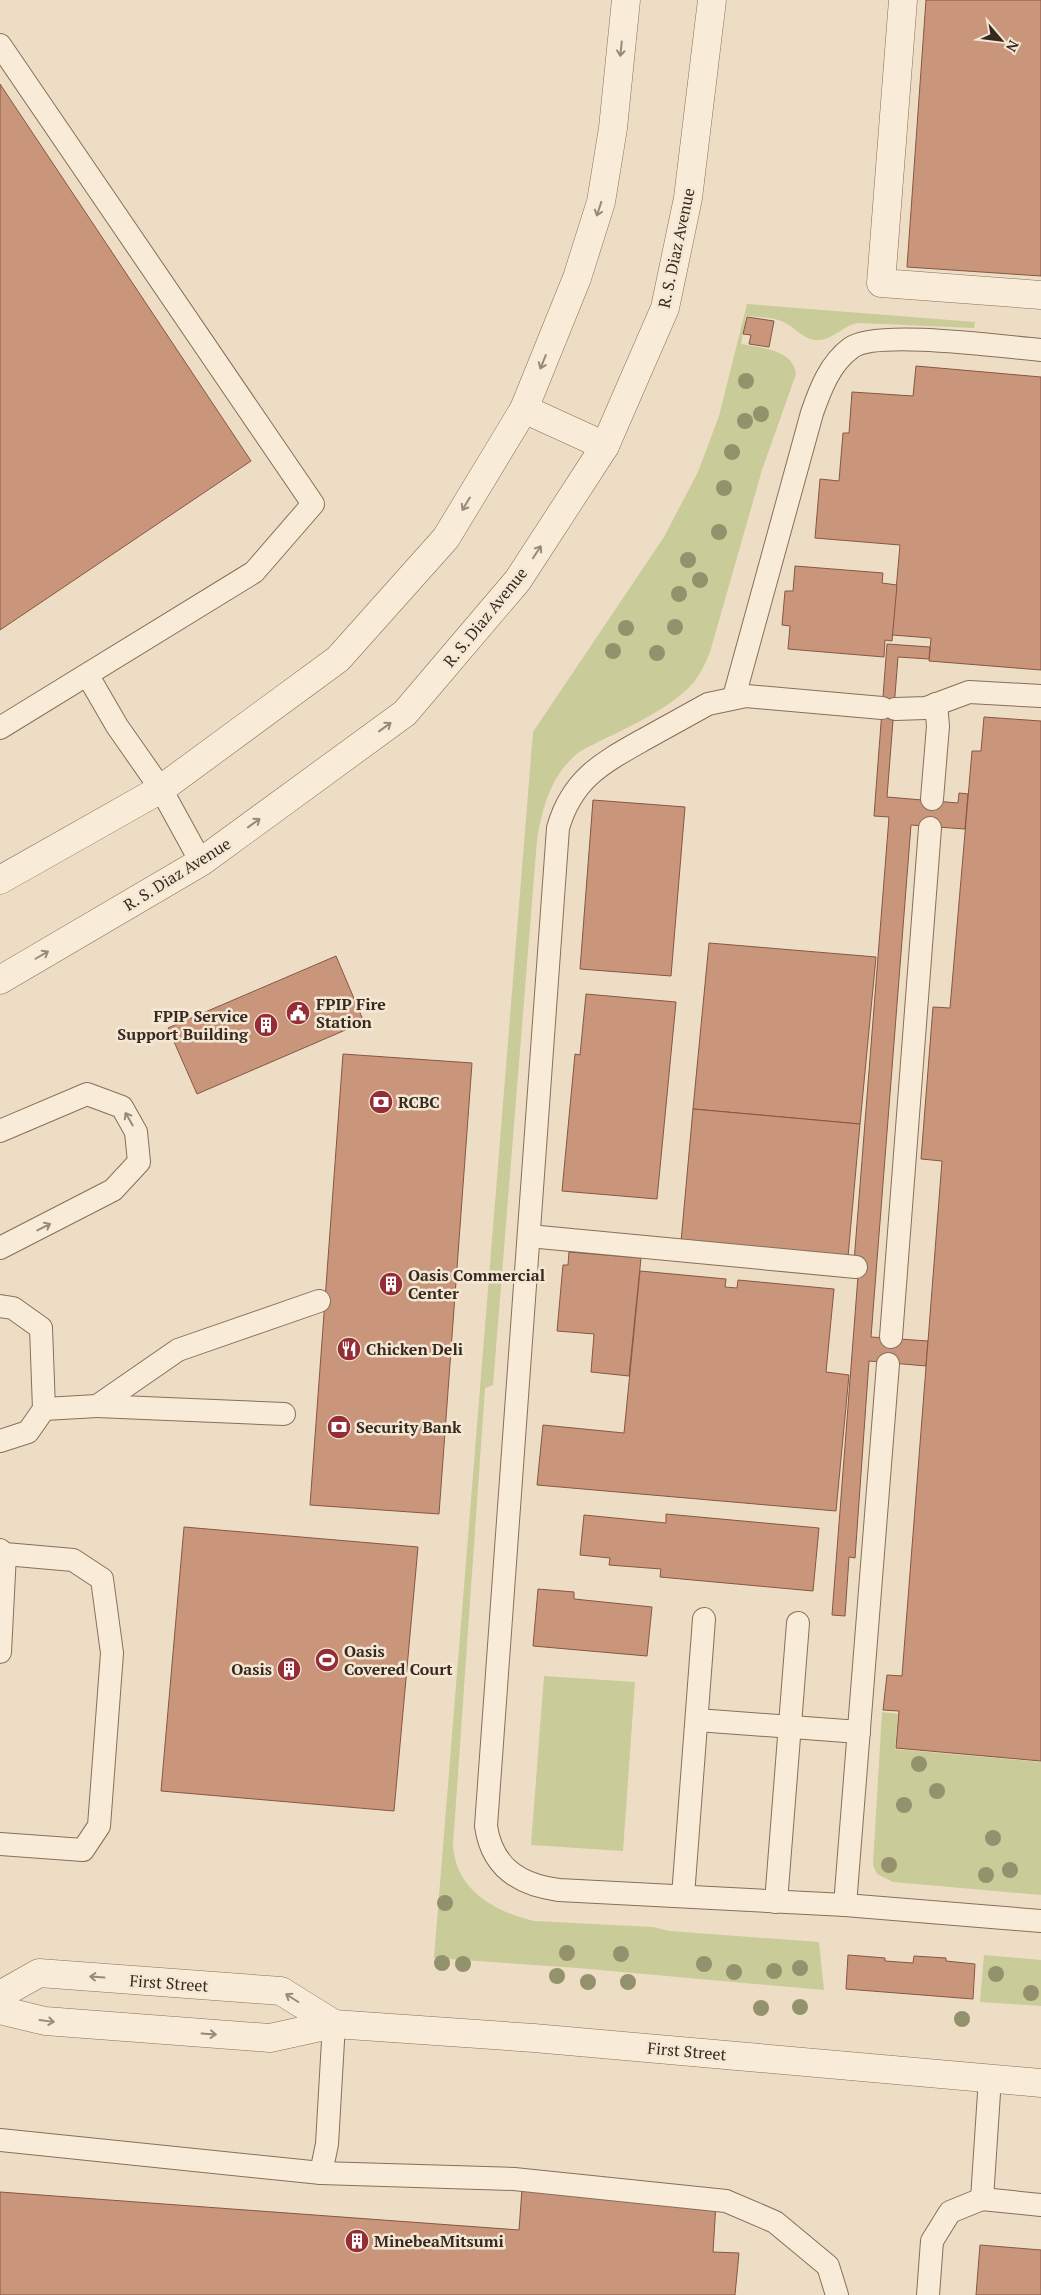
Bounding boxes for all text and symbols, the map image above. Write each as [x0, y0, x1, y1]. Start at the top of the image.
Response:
north arrow [976, 15, 1026, 65]
text: N [1002, 37, 1024, 56]
one-way arrow [616, 40, 626, 56]
street label: R. S. Diaz Avenue [653, 186, 699, 310]
one-way arrow [594, 201, 603, 217]
one-way arrow [538, 354, 547, 369]
one-way arrow [461, 497, 471, 511]
one-way arrow [531, 545, 542, 559]
street label: R. S. Diaz Avenue [438, 563, 532, 671]
one-way arrow [378, 722, 392, 732]
one-way arrow [247, 818, 260, 829]
street label: R. S. Diaz Avenue [119, 832, 235, 916]
one-way arrow [35, 950, 50, 960]
place label: FPIP Fire Station [316, 993, 386, 1033]
public building icon: FPIP Fire Station [285, 1000, 311, 1026]
place label: FPIP Service Support Building [117, 1005, 249, 1045]
building icon: FPIP Service Support Building [253, 1012, 279, 1038]
bank icon: RCBC [368, 1089, 394, 1115]
place label: RCBC [398, 1091, 440, 1113]
one-way arrow [123, 1112, 133, 1126]
one-way arrow [36, 1222, 51, 1231]
place label: Oasis Commercial Center [408, 1264, 545, 1304]
building icon: Oasis Commercial Center [378, 1271, 404, 1297]
restaurant icon: Chicken Deli [336, 1336, 362, 1362]
place label: Chicken Deli [366, 1338, 463, 1360]
bank icon: Security Bank [326, 1414, 352, 1440]
place label: Security Bank [356, 1416, 462, 1438]
place label: Oasis Covered Court [344, 1640, 453, 1680]
sports icon: Oasis Covered Court [314, 1647, 340, 1673]
building icon: Oasis [276, 1656, 302, 1682]
place label: Oasis [231, 1658, 272, 1680]
street label: First Street [129, 1969, 209, 1997]
one-way arrow [90, 1972, 106, 1982]
one-way arrow [286, 1993, 300, 2003]
one-way arrow [39, 2016, 55, 2026]
one-way arrow [201, 2029, 217, 2039]
street label: First Street [647, 2037, 727, 2065]
building icon: MinebeaMitsumi [344, 2228, 370, 2254]
place label: MinebeaMitsumi [374, 2230, 504, 2252]

